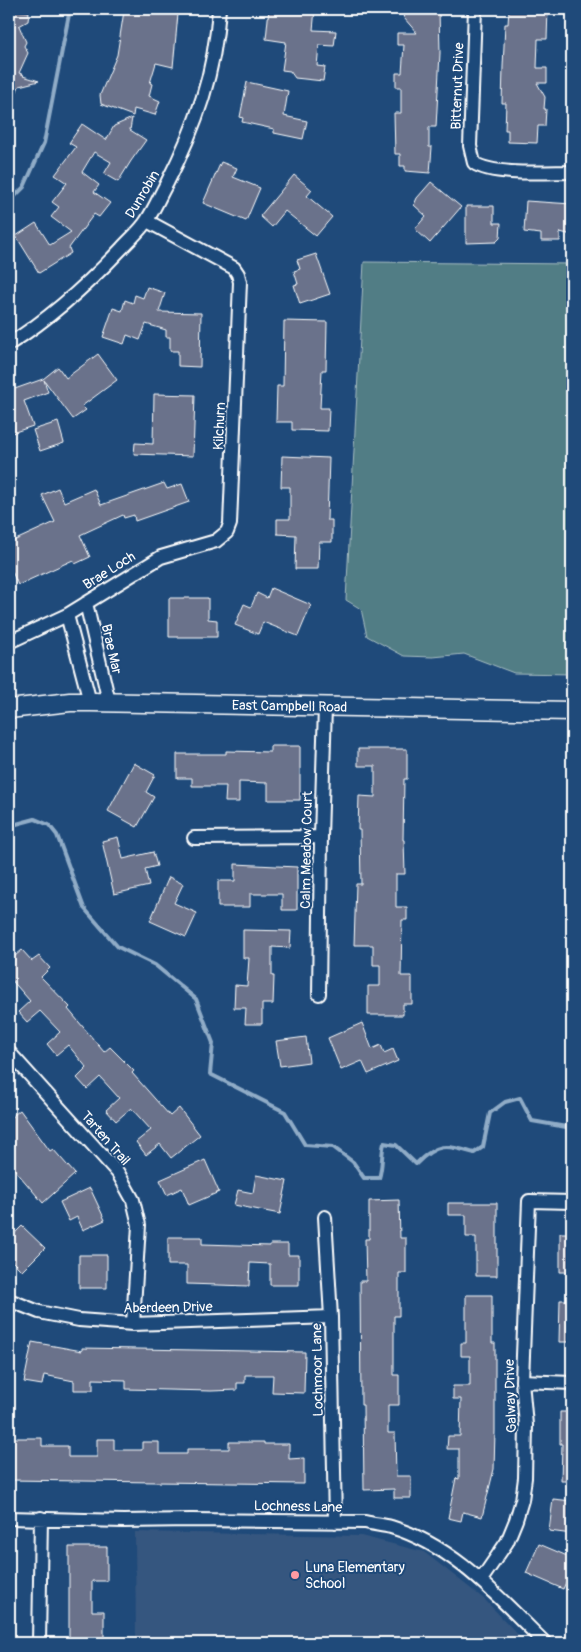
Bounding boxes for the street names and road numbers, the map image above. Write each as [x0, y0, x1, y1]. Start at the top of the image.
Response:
street label: Bitternut Drive [447, 42, 468, 130]
street label: Dunrobin [122, 167, 163, 221]
street label: Kilchurn [210, 402, 229, 450]
street label: Brae Loch [80, 548, 139, 593]
street label: Brae Mar [97, 622, 126, 676]
street label: East Campbell Road [232, 697, 348, 716]
street label: Calm Meadow Court [297, 791, 316, 909]
street label: Tarten Trail [77, 1108, 134, 1169]
street label: Aberdeen Drive [123, 1298, 213, 1317]
street label: Lochmoor Lane [308, 1323, 327, 1417]
street label: Galway Drive [501, 1359, 520, 1433]
street label: Lochness Lane [254, 1497, 342, 1516]

